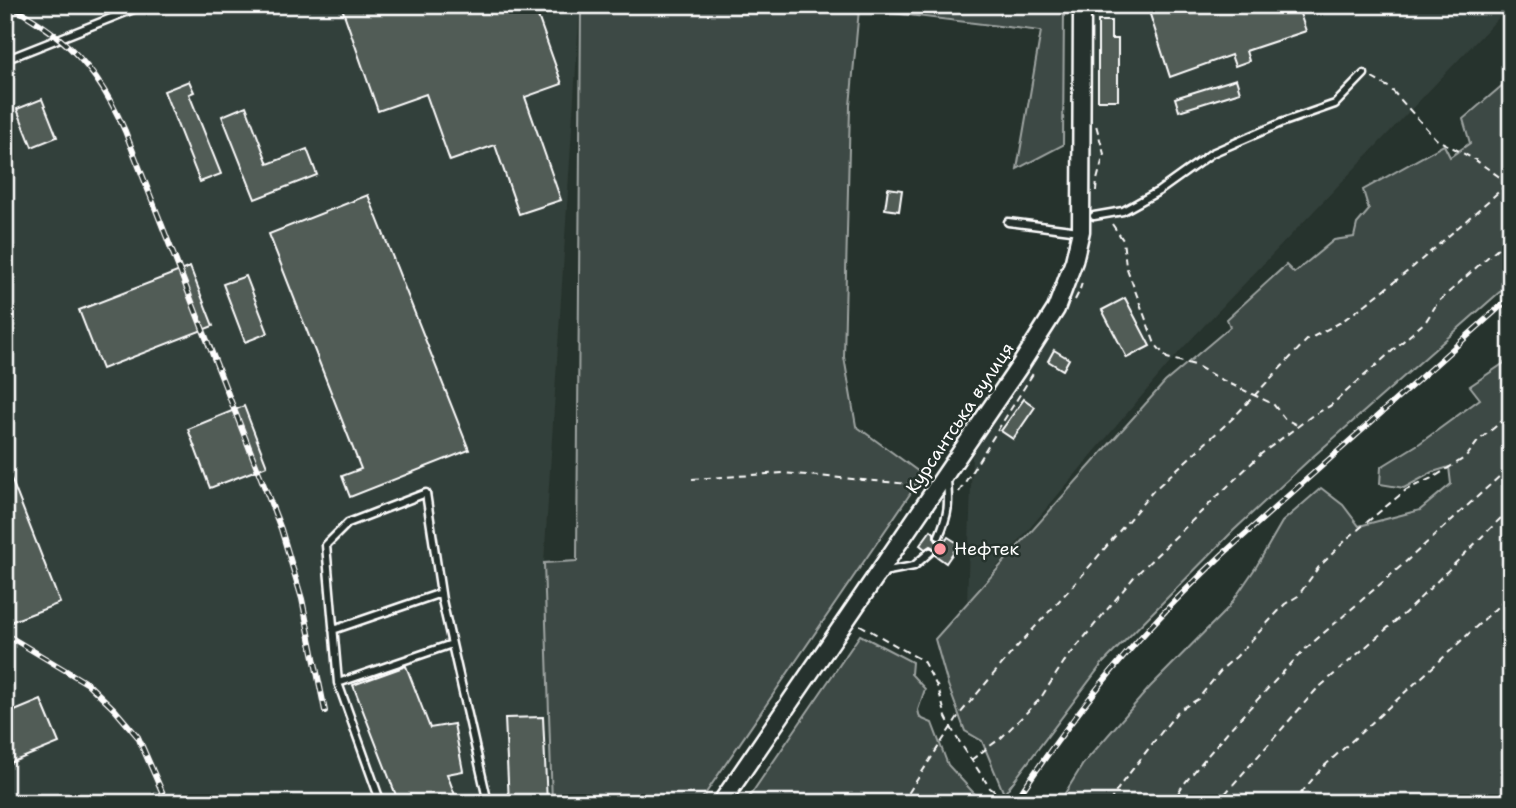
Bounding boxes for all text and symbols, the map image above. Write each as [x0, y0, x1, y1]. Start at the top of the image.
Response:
street label: Курсантська вулиця [900, 338, 1020, 498]
place label: Нефтек [954, 537, 1020, 561]
marker: Нефтек [932, 541, 948, 557]

